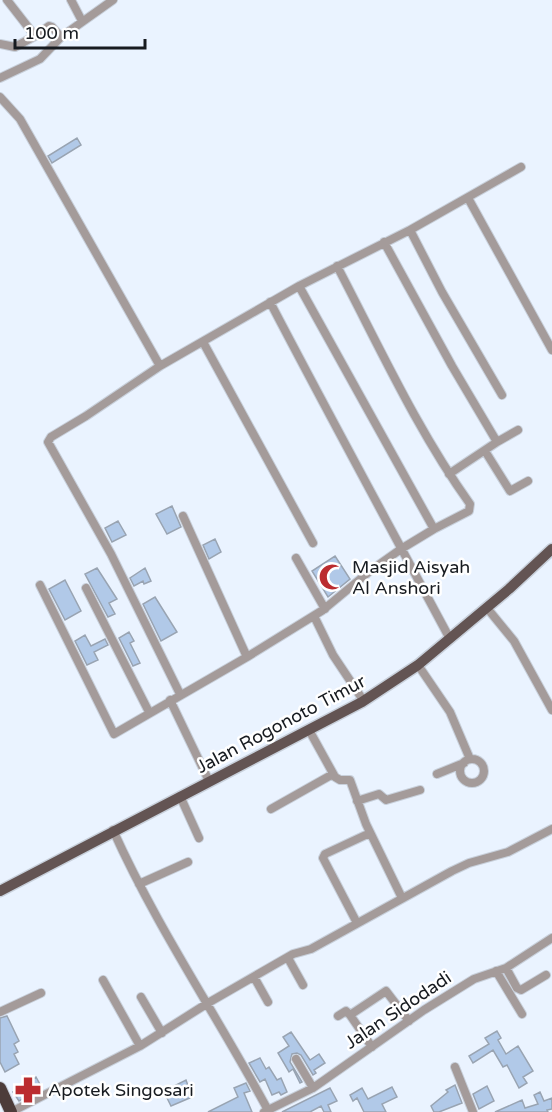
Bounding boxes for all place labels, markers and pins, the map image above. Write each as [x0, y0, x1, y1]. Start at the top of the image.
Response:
place label: Masjid Aisyah Al Anshori [352, 556, 470, 599]
mosque icon: Masjid Aisyah Al Anshori [317, 562, 347, 592]
pharmacy icon: Apotek Singosari [13, 1075, 43, 1105]
place label: Apotek Singosari [48, 1079, 194, 1101]

